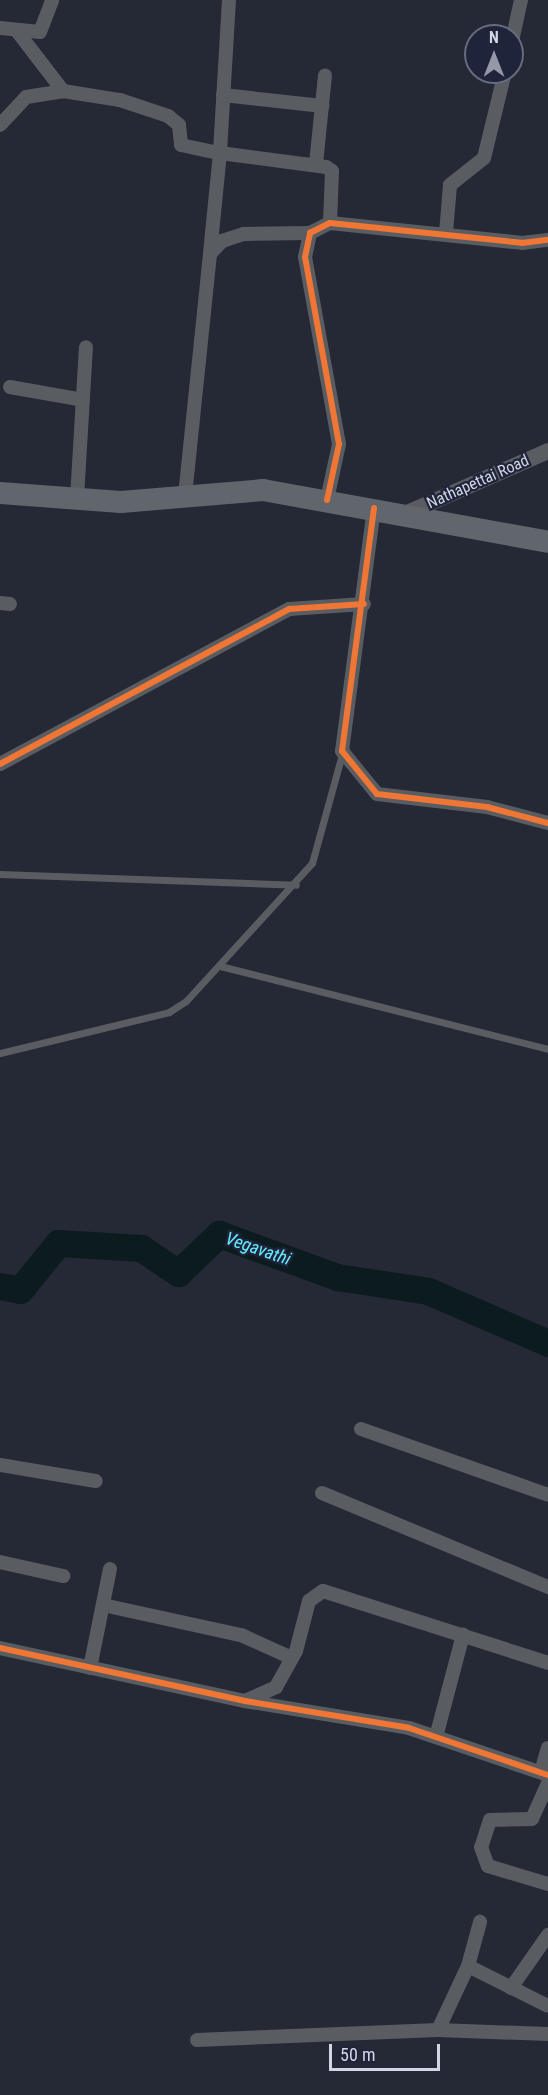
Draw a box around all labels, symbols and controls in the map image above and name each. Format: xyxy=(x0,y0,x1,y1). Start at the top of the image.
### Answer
north arrow xyxy=(464,24,524,84)
text: N xyxy=(489,28,499,47)
street label: Nathapettai Road xyxy=(424,451,532,513)
water label: Vegavathi xyxy=(222,1228,294,1270)
scale bar xyxy=(332,2032,443,2070)
text: 50 m xyxy=(340,2044,375,2065)

